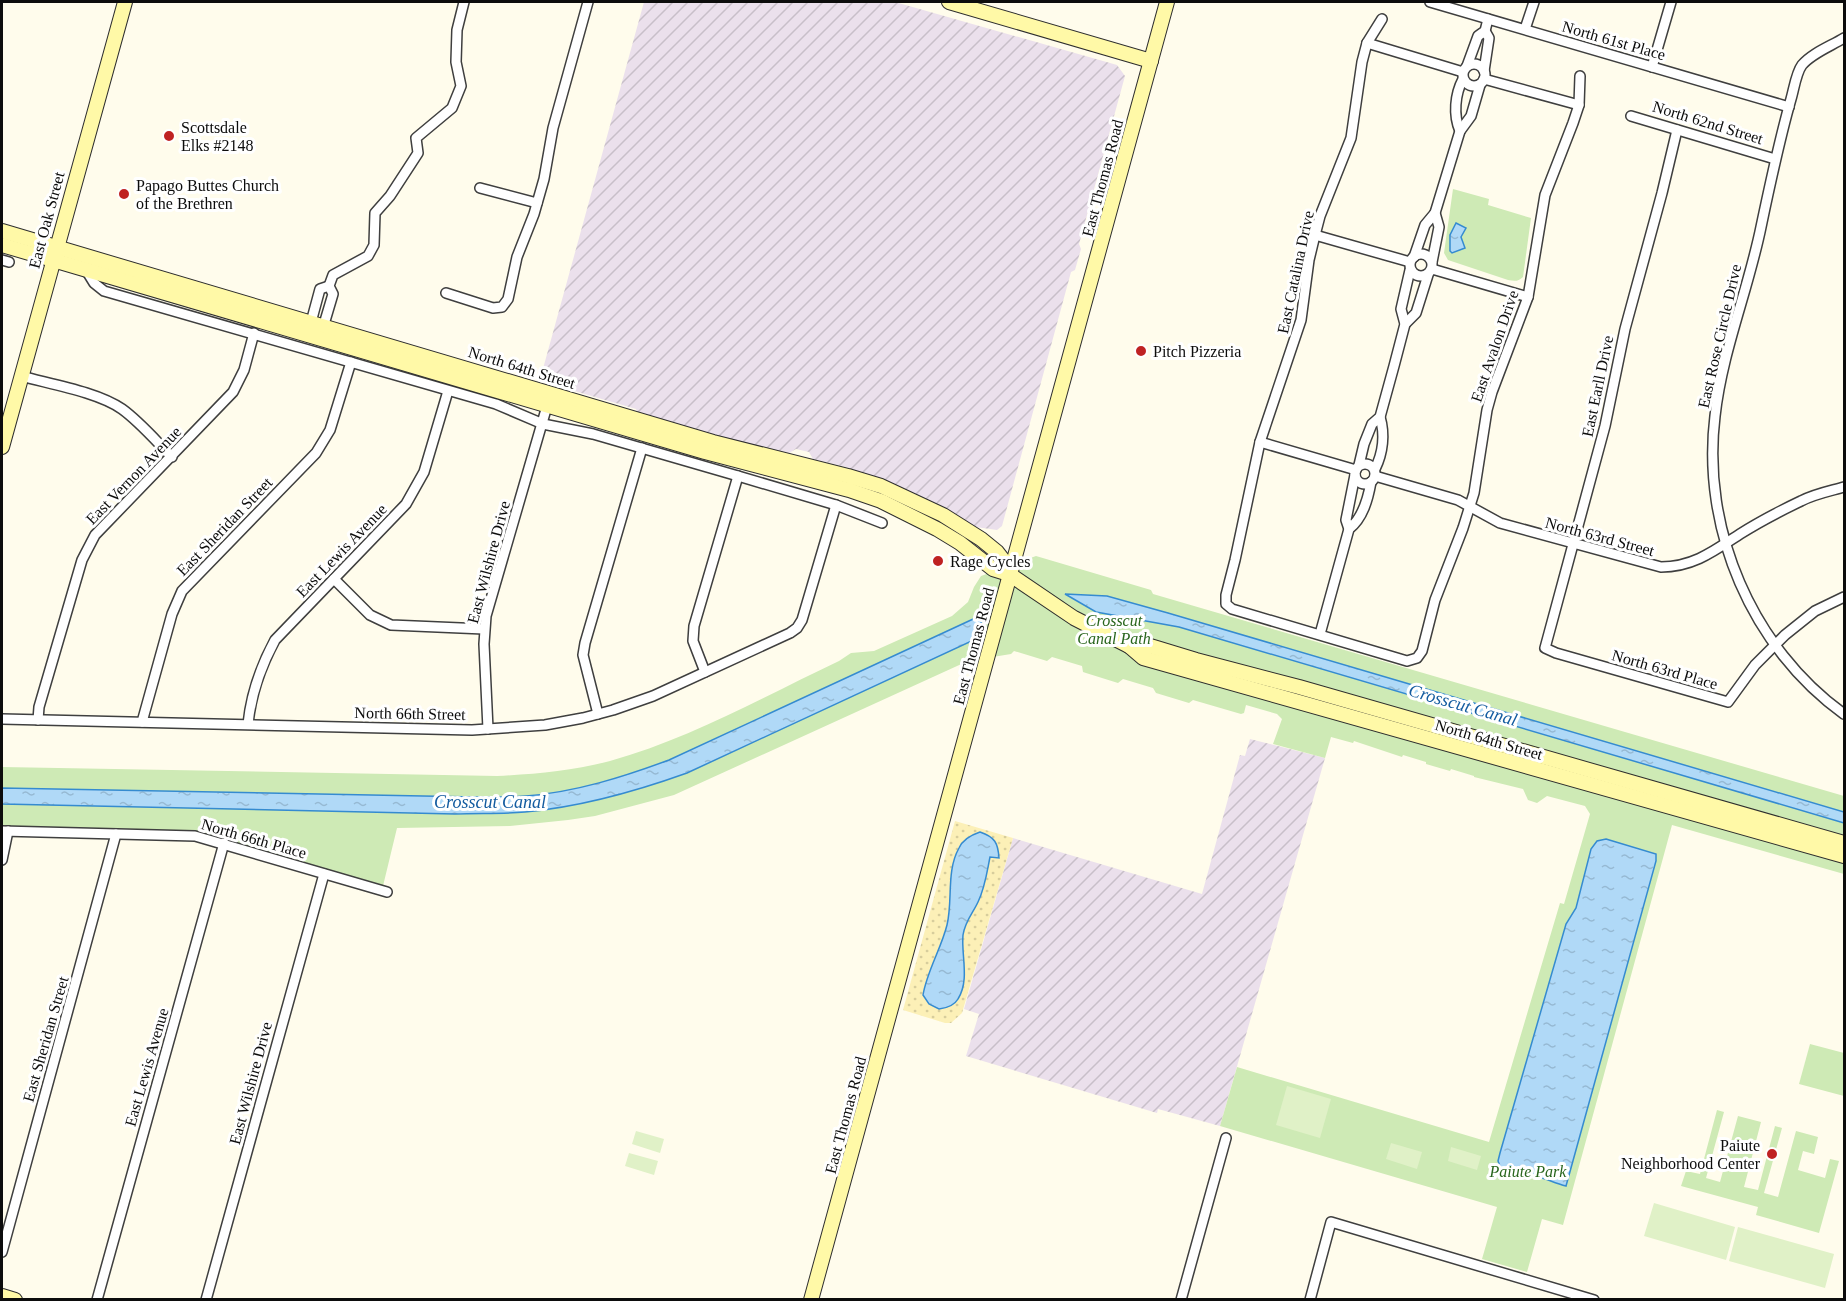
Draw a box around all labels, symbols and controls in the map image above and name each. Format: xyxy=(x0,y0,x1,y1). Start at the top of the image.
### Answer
street label: North 61st Place xyxy=(1560,18,1667,63)
street label: North 62nd Street xyxy=(1651,98,1766,148)
street label: East Thomas Road xyxy=(1079,118,1126,239)
place label: Scottsdale Elks #2148 xyxy=(181,119,253,154)
marker: Scottsdale Elks #2148 xyxy=(162,129,176,143)
street label: East Oak Street xyxy=(25,169,68,270)
place label: Papago Buttes Church of the Brethren xyxy=(136,177,279,212)
marker: Papago Buttes Church of the Brethren xyxy=(117,187,131,201)
street label: East Catalina Drive xyxy=(1274,209,1317,335)
street label: East Rose Circle Drive xyxy=(1695,263,1744,410)
street label: East Avalon Drive xyxy=(1467,288,1522,404)
street label: East Earll Drive xyxy=(1578,334,1617,438)
street label: North 64th Street xyxy=(466,343,578,392)
place label: Pitch Pizzeria xyxy=(1153,343,1241,360)
marker: Pitch Pizzeria xyxy=(1134,344,1148,358)
street label: East Vernon Avenue xyxy=(82,423,184,528)
street label: East Sheridan Street xyxy=(173,473,276,579)
street label: East Wilshire Drive xyxy=(464,499,513,625)
street label: East Lewis Avenue xyxy=(293,500,390,600)
street label: North 63rd Street xyxy=(1544,514,1657,559)
place label: Rage Cycles xyxy=(950,553,1030,571)
marker: Rage Cycles xyxy=(931,554,945,568)
street label: East Thomas Road xyxy=(950,586,997,707)
park label: Crosscut Canal Path xyxy=(1077,612,1151,647)
street label: North 63rd Place xyxy=(1610,646,1720,693)
water label: Crosscut Canal xyxy=(1406,680,1520,730)
street label: North 66th Street xyxy=(354,704,466,723)
street label: North 64th Street xyxy=(1433,716,1545,763)
water label: Crosscut Canal xyxy=(434,792,546,812)
street label: North 66th Place xyxy=(199,815,308,862)
street label: East Sheridan Street xyxy=(19,974,72,1104)
street label: East Lewis Avenue xyxy=(121,1006,172,1128)
street label: East Wilshire Drive xyxy=(226,1020,275,1146)
street label: East Thomas Road xyxy=(822,1055,869,1176)
place label: Paiute Neighborhood Center xyxy=(1621,1137,1761,1173)
marker: Paiute Neighborhood Center xyxy=(1765,1147,1779,1161)
park label: Paiute Park xyxy=(1489,1163,1567,1180)

